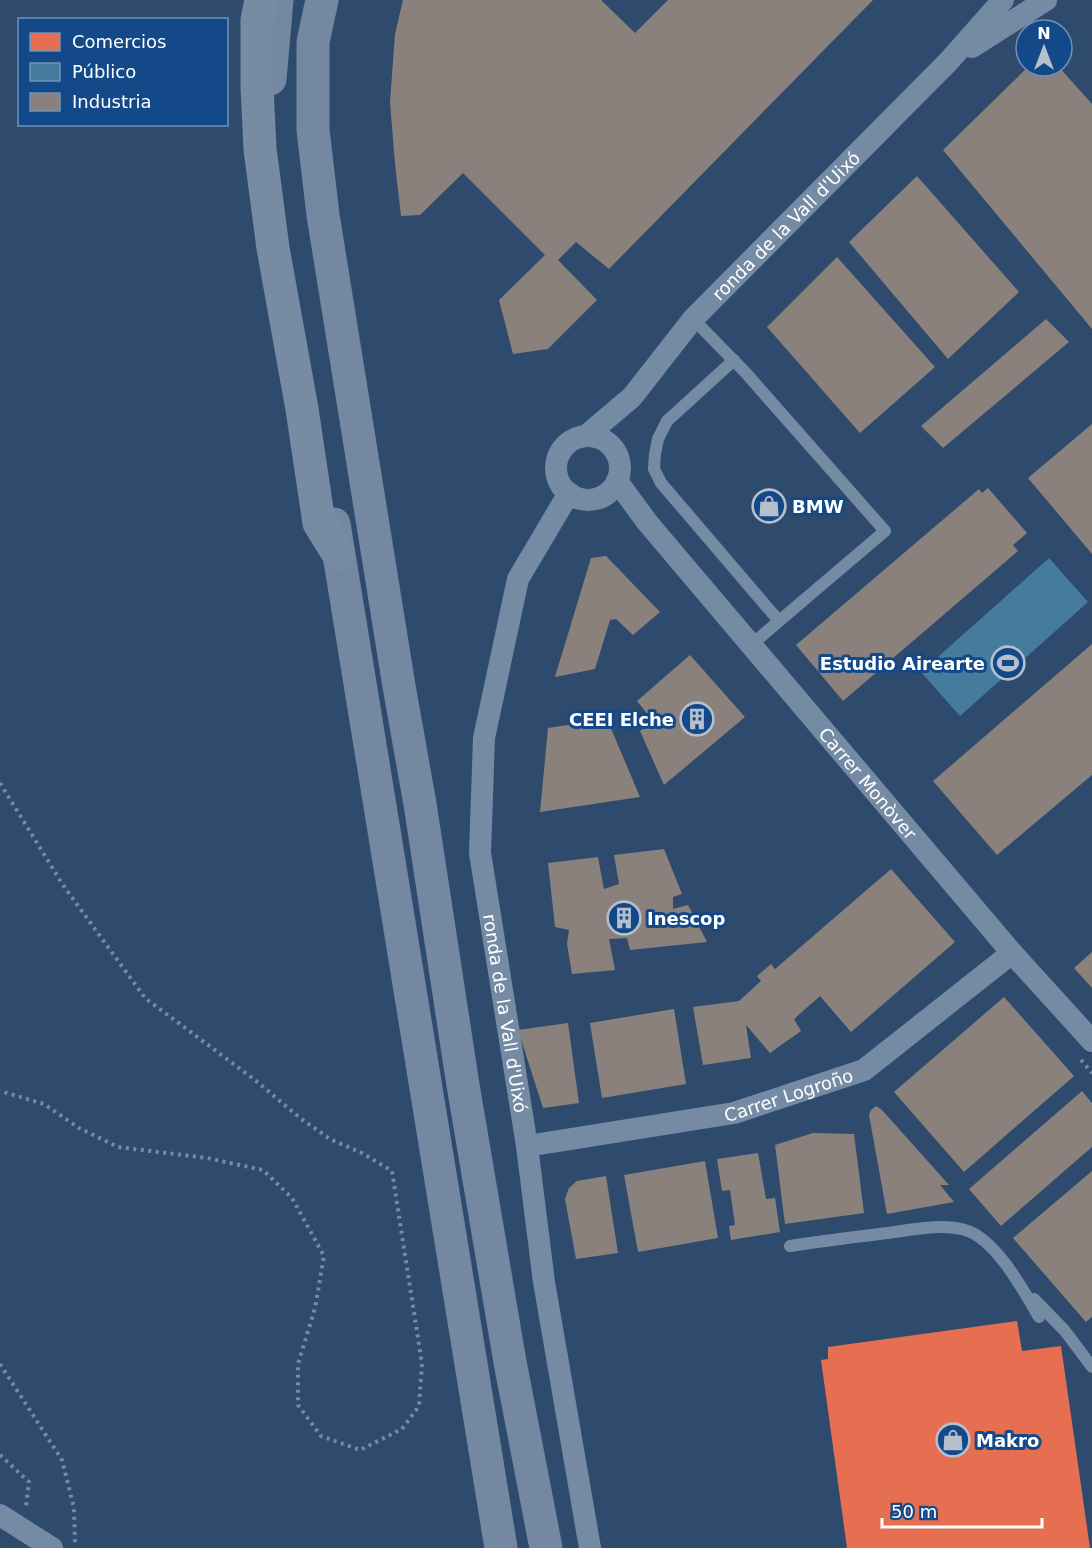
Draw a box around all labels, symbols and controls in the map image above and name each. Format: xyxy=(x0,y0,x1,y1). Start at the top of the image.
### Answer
legend xyxy=(18,18,228,126)
north arrow xyxy=(1014,18,1074,78)
text: N xyxy=(1037,24,1051,43)
text: Comercios xyxy=(72,31,166,52)
text: Público xyxy=(72,61,136,82)
text: Industria xyxy=(72,91,151,112)
street label: ronda de la Vall d'Uixó xyxy=(707,147,864,304)
shop icon: BMW xyxy=(751,488,787,524)
place label: BMW xyxy=(792,496,844,517)
sports icon: Estudio Airearte xyxy=(990,645,1026,681)
place label: Estudio Airearte xyxy=(820,653,985,674)
building icon: CEEI Elche xyxy=(679,701,715,737)
place label: CEEI Elche xyxy=(569,709,674,730)
street label: Carrer Monòver xyxy=(815,723,922,844)
building icon: Inescop xyxy=(606,900,642,936)
place label: Inescop xyxy=(647,908,725,929)
street label: ronda de la Vall d'Uixó xyxy=(479,912,532,1114)
street label: Carrer Logroño xyxy=(723,1064,856,1125)
shop icon: Makro xyxy=(935,1422,971,1458)
place label: Makro xyxy=(976,1430,1039,1451)
scale bar xyxy=(882,1491,1042,1529)
text: 50 m xyxy=(891,1501,937,1522)

